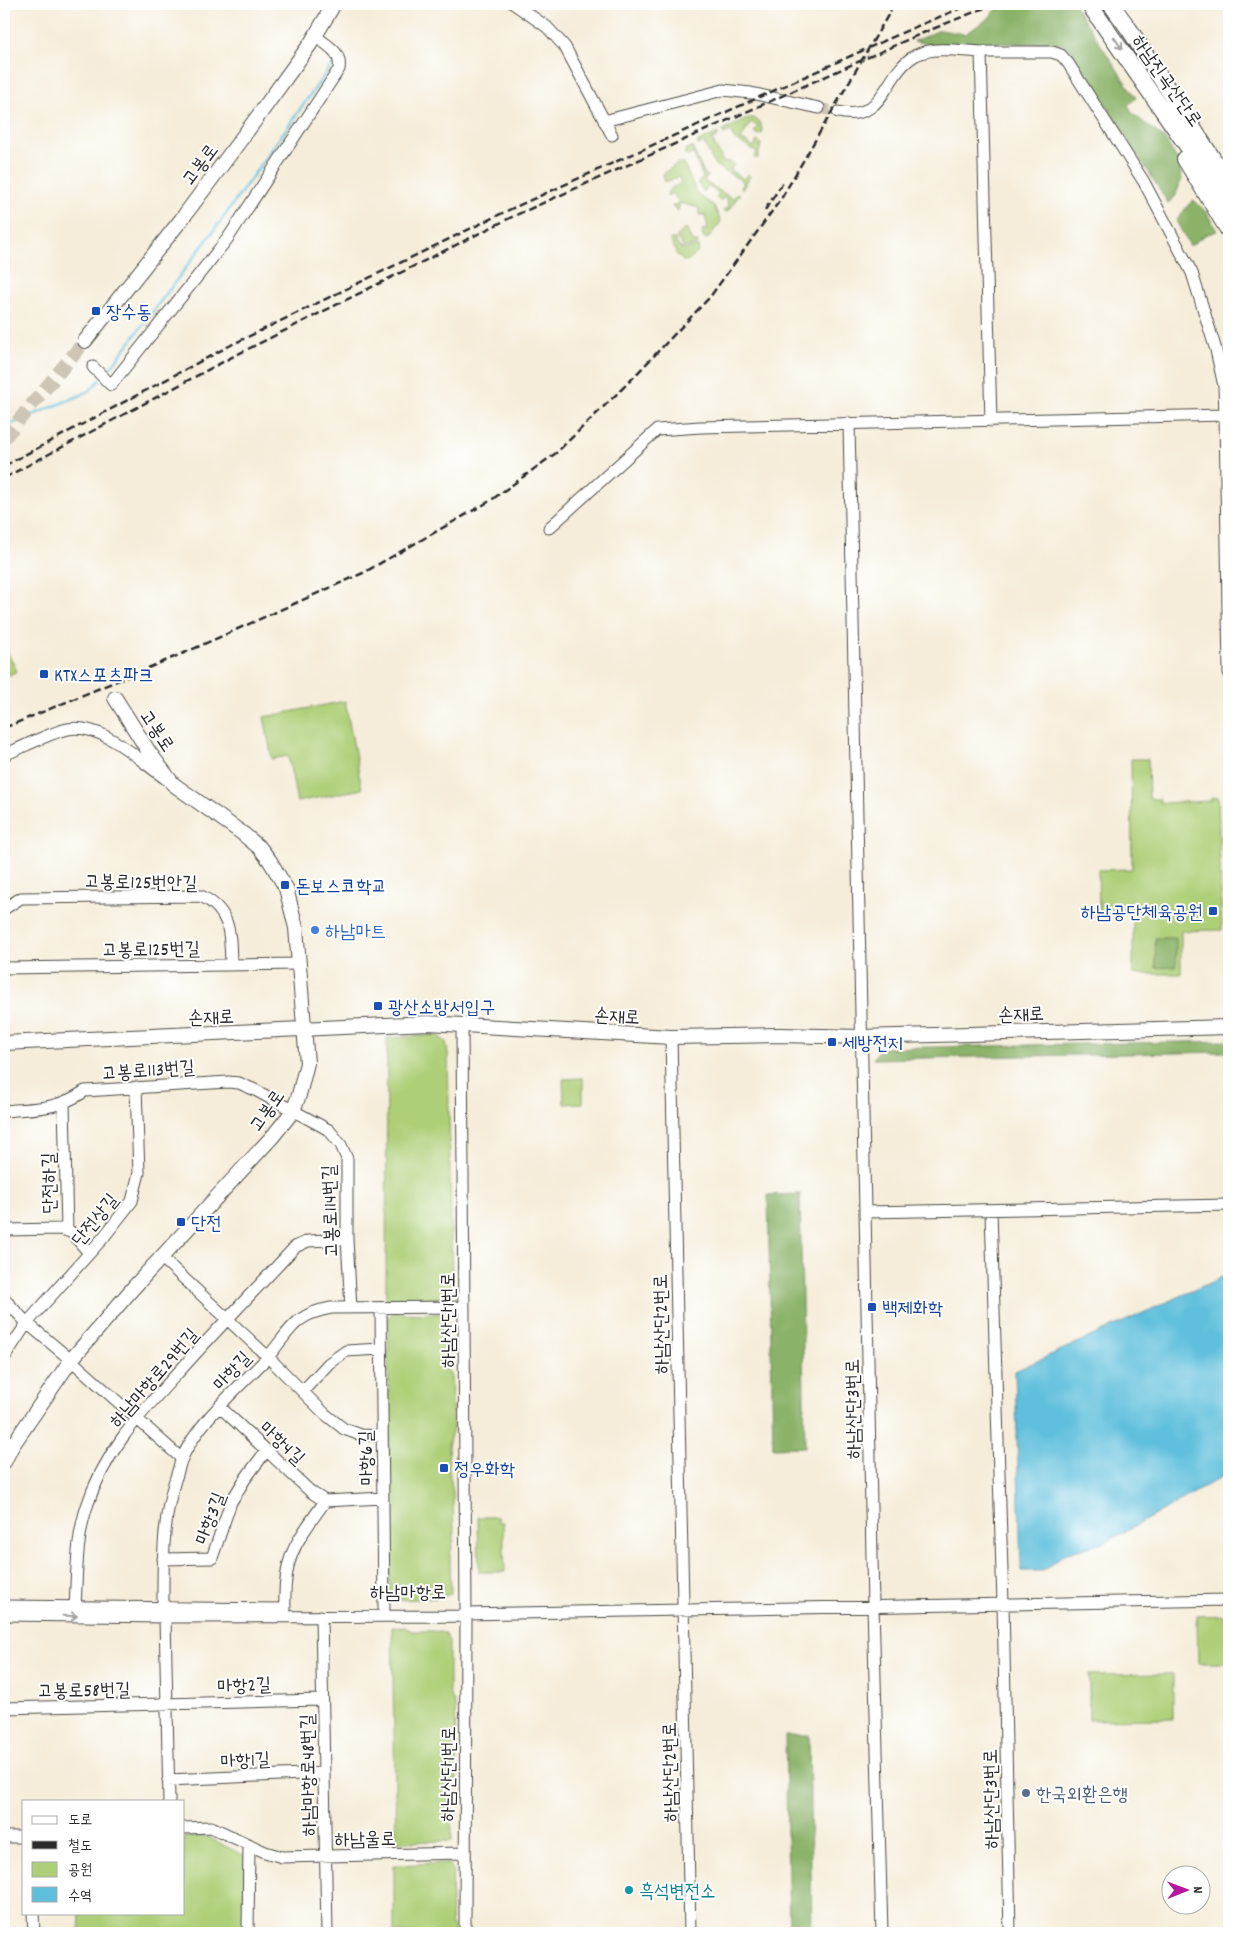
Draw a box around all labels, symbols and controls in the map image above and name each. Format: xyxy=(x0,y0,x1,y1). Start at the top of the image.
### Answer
street label: 하남진곡산단로 xyxy=(1123,30,1207,134)
one-way arrow xyxy=(1113,36,1123,50)
street label: 고봉로 xyxy=(177,140,226,193)
place label: 장수동 xyxy=(106,301,152,328)
marker: 장수동 xyxy=(90,305,102,317)
place label: KTX스포츠파크 xyxy=(54,664,154,691)
marker: KTX스포츠파크 xyxy=(38,668,50,680)
street label: 고봉로 xyxy=(131,705,179,759)
street label: 고봉로125번안길 xyxy=(84,870,198,899)
place label: 돈보스코학교 xyxy=(295,875,387,902)
marker: 돈보스코학교 xyxy=(279,879,291,891)
place label: 하남공단체육공원 xyxy=(1081,901,1203,928)
marker: 하남공단체육공원 xyxy=(1207,905,1219,917)
place label: 하남마트 xyxy=(325,920,386,947)
marker: 하남마트 xyxy=(309,924,321,936)
street label: 고봉로125번길 xyxy=(102,937,200,966)
place label: 광산소방서입구 xyxy=(388,996,495,1023)
marker: 광산소방서입구 xyxy=(372,1000,384,1012)
street label: 손재로 xyxy=(998,1002,1045,1031)
street label: 손재로 xyxy=(593,1004,640,1033)
street label: 손재로 xyxy=(188,1005,235,1034)
place label: 세방전지 xyxy=(842,1032,903,1059)
marker: 세방전지 xyxy=(826,1036,838,1048)
street label: 고봉로113번길 xyxy=(101,1056,196,1089)
street label: 고봉로 xyxy=(245,1085,293,1139)
street label: 단전하길 xyxy=(37,1152,66,1214)
street label: 고봉로114번길 xyxy=(317,1164,348,1258)
street label: 단전상길 xyxy=(67,1189,126,1253)
place label: 단전 xyxy=(191,1212,222,1239)
marker: 단전 xyxy=(175,1216,187,1228)
street label: 하남산단1번로 xyxy=(437,1272,464,1368)
street label: 하남산단2번로 xyxy=(649,1274,678,1374)
place label: 백제화학 xyxy=(882,1297,943,1324)
marker: 백제화학 xyxy=(866,1301,878,1313)
street label: 하남마항로29번길 xyxy=(105,1324,207,1435)
street label: 마항길 xyxy=(208,1346,259,1398)
street label: 하남산단3번로 xyxy=(841,1359,870,1459)
street label: 마항4길 xyxy=(252,1416,309,1473)
street label: 마항6길 xyxy=(355,1430,382,1486)
place label: 정우화학 xyxy=(454,1458,515,1485)
marker: 정우화학 xyxy=(438,1462,450,1474)
street label: 마항3길 xyxy=(190,1489,235,1549)
street label: 하남마항로 xyxy=(370,1581,446,1608)
one-way arrow xyxy=(62,1611,78,1621)
street label: 마항2길 xyxy=(217,1673,272,1702)
street label: 고봉로58번길 xyxy=(37,1678,131,1707)
street label: 하남마항로48번길 xyxy=(296,1713,325,1836)
street label: 하남산단2번로 xyxy=(658,1722,687,1822)
street label: 하남산단1번로 xyxy=(436,1726,465,1822)
street label: 마항1길 xyxy=(219,1748,271,1777)
street label: 하남산단3번로 xyxy=(979,1749,1008,1849)
place label: 한국외환은행 xyxy=(1036,1783,1128,1810)
marker: 한국외환은행 xyxy=(1020,1787,1032,1799)
legend xyxy=(22,1800,185,1914)
text: 도로 xyxy=(68,1810,92,1832)
street label: 하남울로 xyxy=(334,1827,396,1856)
text: 철도 xyxy=(68,1836,92,1858)
text: 공원 xyxy=(68,1860,92,1882)
north arrow xyxy=(1160,1864,1210,1914)
place label: 흑석변전소 xyxy=(639,1880,715,1907)
marker: 흑석변전소 xyxy=(623,1884,635,1896)
text: 수역 xyxy=(68,1886,92,1908)
text: N xyxy=(1187,1886,1207,1894)

